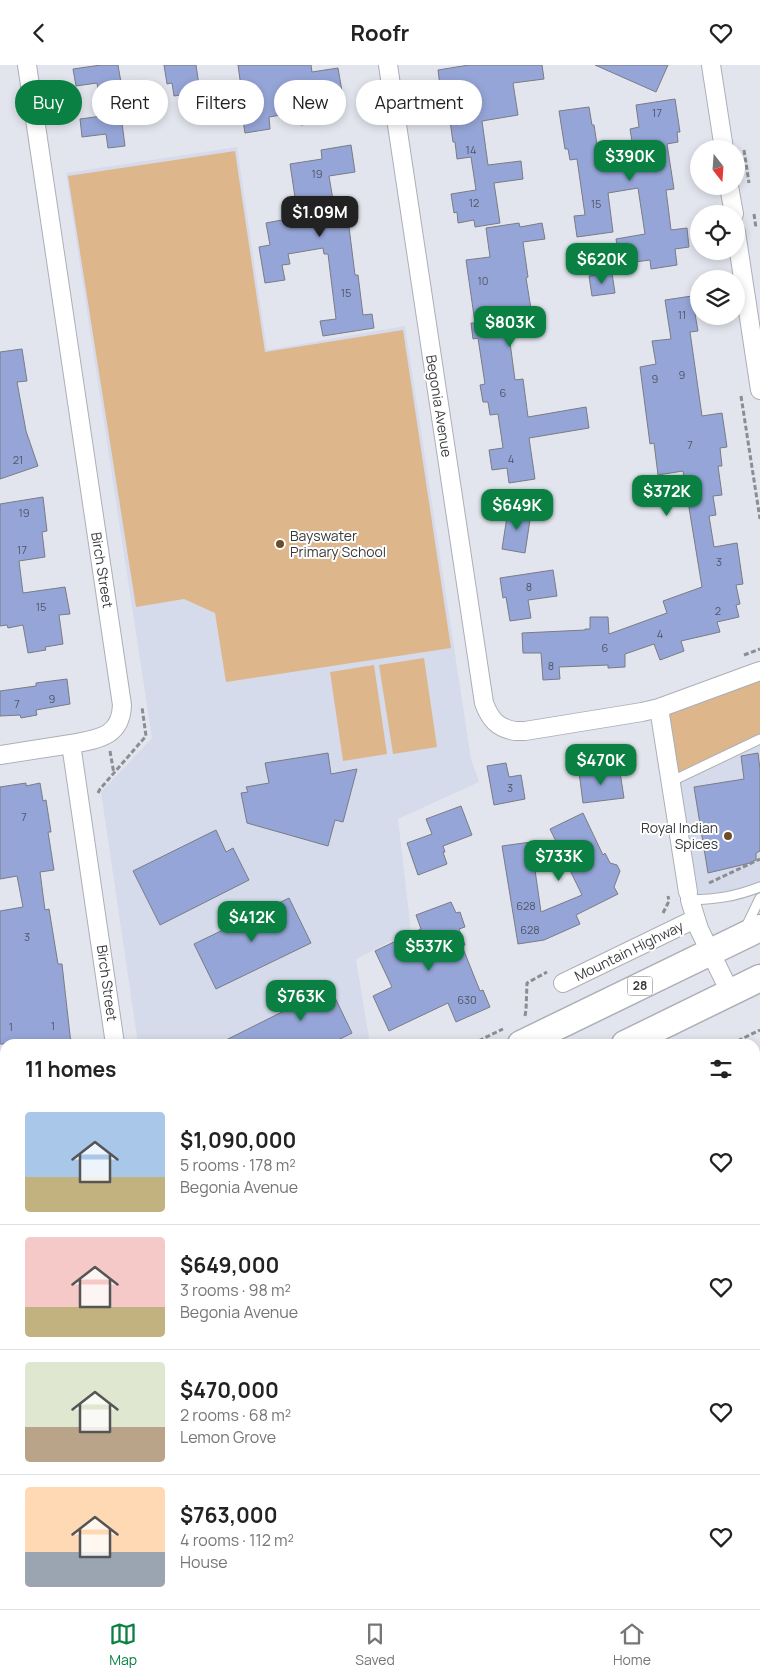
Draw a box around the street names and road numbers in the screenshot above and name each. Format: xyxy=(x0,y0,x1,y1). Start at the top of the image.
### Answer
street label: Begonia Avenue xyxy=(422,353,457,458)
street label: Birch Street xyxy=(87,531,118,610)
street label: Mountain Highway xyxy=(571,916,687,985)
street label: Birch Street xyxy=(93,944,122,1023)
road number: 28 xyxy=(628,976,652,995)

